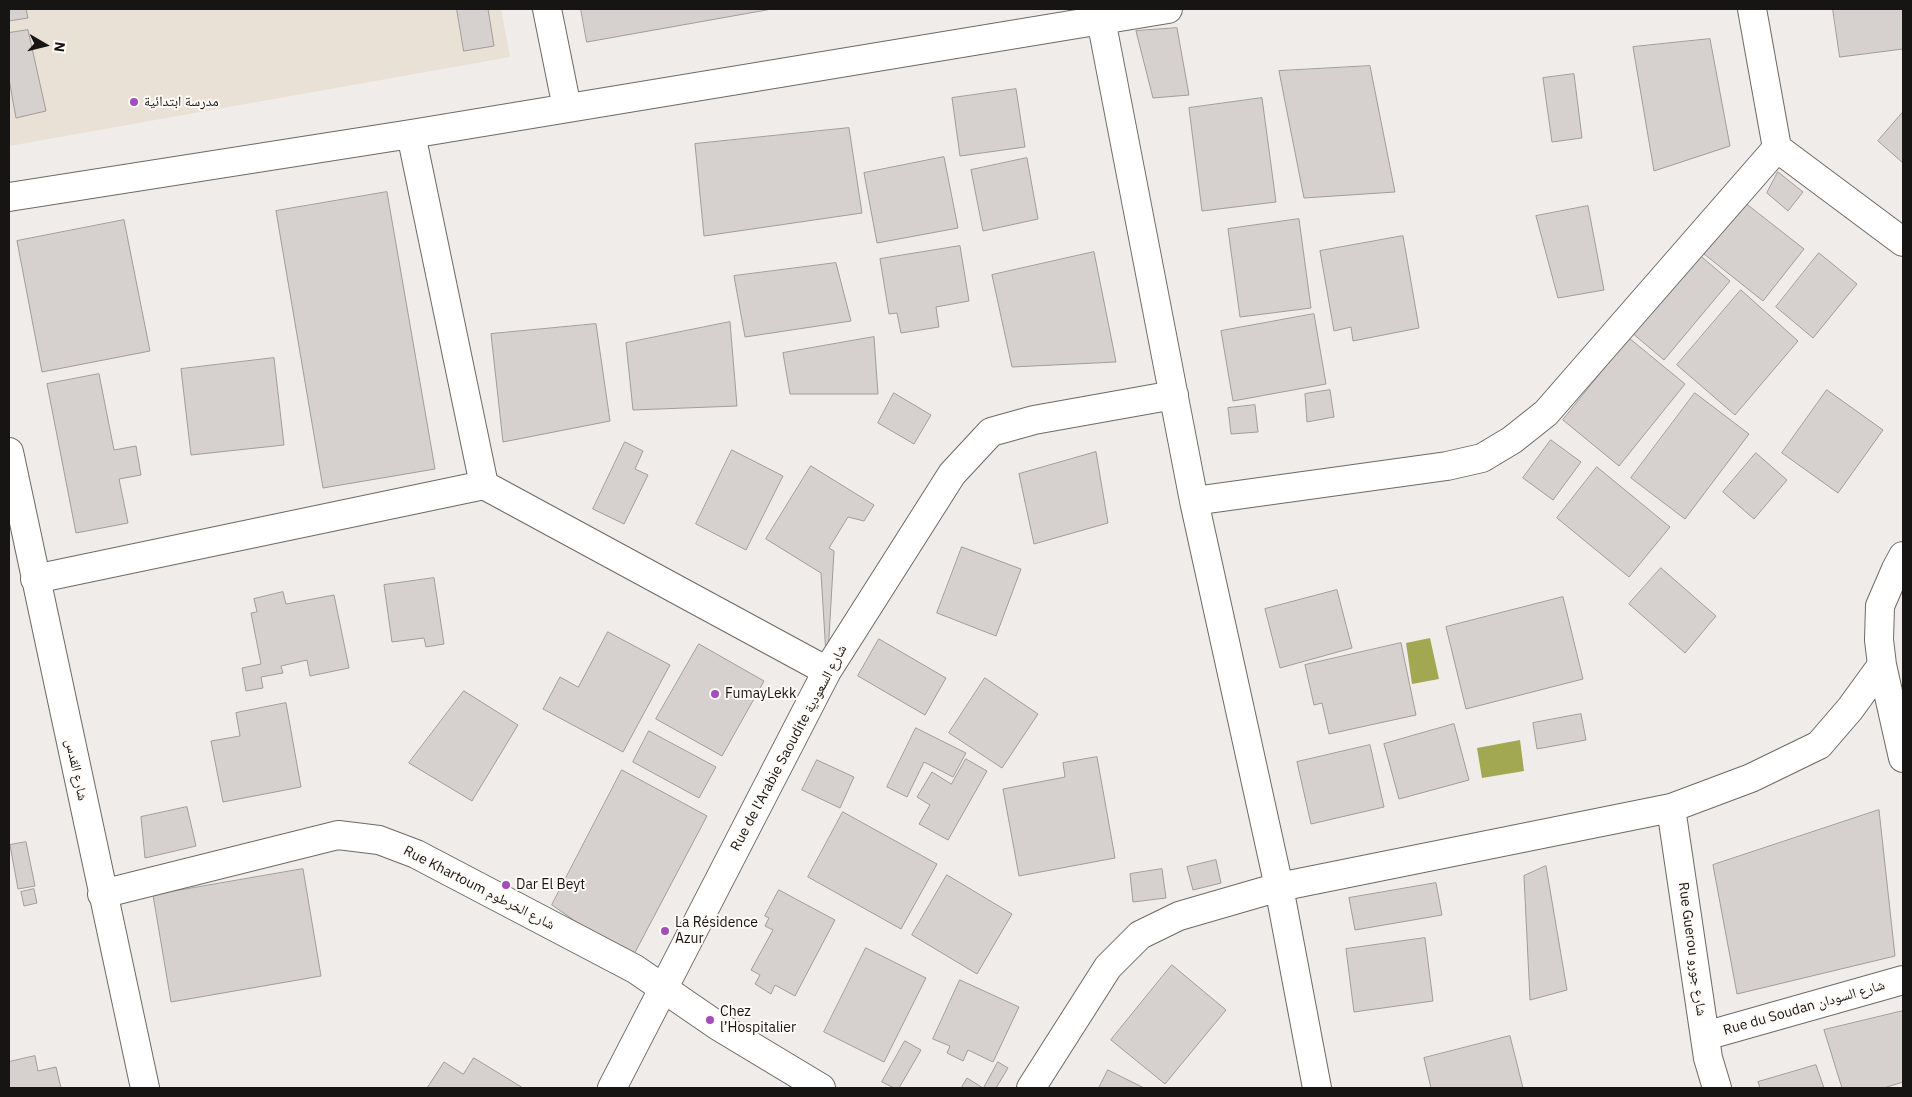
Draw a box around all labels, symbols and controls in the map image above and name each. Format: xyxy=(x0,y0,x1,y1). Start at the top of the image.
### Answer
north arrow xyxy=(20,20,70,70)
text: N xyxy=(50,41,69,53)
place label: مدرسة ابتدائية xyxy=(144,94,219,110)
marker: مدرسة ابتدائية xyxy=(128,96,140,108)
street label: Rue de l'Arabie Saoudite شارع السعودية xyxy=(727,642,851,854)
place label: FumayLekk xyxy=(725,686,796,702)
marker: FumayLekk xyxy=(709,688,721,700)
street label: شارع القدس xyxy=(61,738,91,802)
street label: Rue Khartoum شارع الخرطوم xyxy=(401,843,557,933)
place label: Dar El Beyt xyxy=(516,877,585,893)
marker: Dar El Beyt xyxy=(500,879,512,891)
street label: Rue Guerou شارع جورو xyxy=(1674,881,1710,1017)
place label: La Résidence Azur xyxy=(675,915,758,948)
marker: La Résidence Azur xyxy=(659,925,671,937)
street label: Rue du Soudan شارع السودان xyxy=(1721,977,1887,1039)
place label: Chez l’Hospitalier xyxy=(720,1004,796,1036)
marker: Chez l’Hospitalier xyxy=(704,1014,716,1026)

